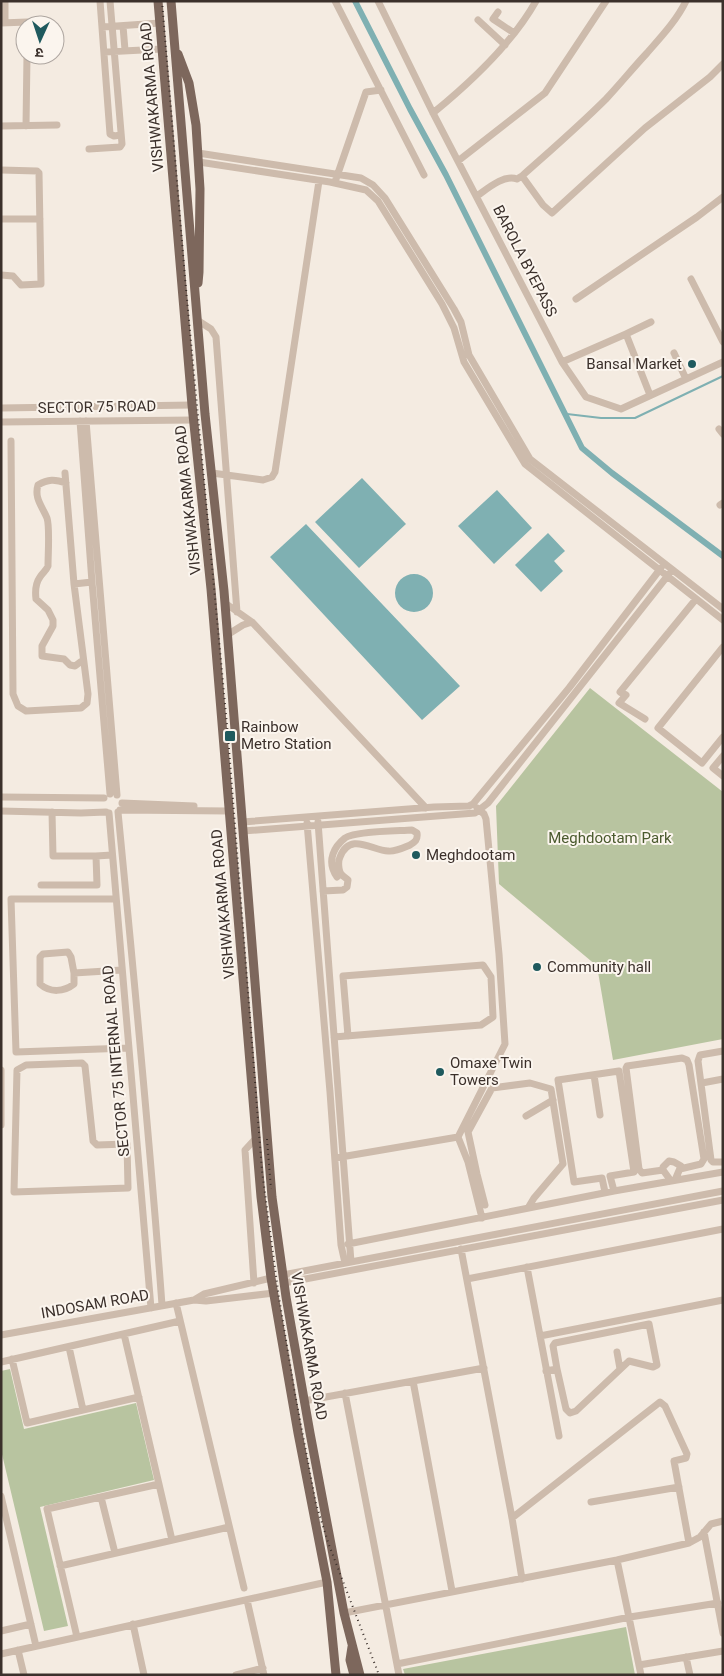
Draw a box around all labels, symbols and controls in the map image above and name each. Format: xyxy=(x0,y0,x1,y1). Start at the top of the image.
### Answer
north arrow xyxy=(15,15,65,65)
street label: VISHWAKARMA ROAD xyxy=(136,21,168,173)
text: उ xyxy=(34,45,44,61)
street label: BAROLA BYEPASS xyxy=(489,202,561,320)
place label: Bansal Market xyxy=(586,355,682,373)
marker: Bansal Market xyxy=(686,358,698,370)
street label: SECTOR 75 ROAD xyxy=(38,397,156,417)
street label: VISHWAKARMA ROAD xyxy=(171,424,205,576)
place label: Rainbow Metro Station xyxy=(241,718,332,753)
marker: Rainbow Metro Station xyxy=(223,729,237,743)
street label: VISHWAKARMA ROAD xyxy=(207,828,239,980)
park label: Meghdootam Park xyxy=(548,829,672,847)
place label: Meghdootam xyxy=(426,846,516,864)
marker: Meghdootam xyxy=(410,849,422,861)
place label: Community hall xyxy=(547,958,651,976)
marker: Community hall xyxy=(531,961,543,973)
street label: SECTOR 75 INTERNAL ROAD xyxy=(99,964,133,1158)
place label: Omaxe Twin Towers xyxy=(450,1054,532,1089)
marker: Omaxe Twin Towers xyxy=(434,1066,446,1078)
street label: VISHWAKARMA ROAD xyxy=(287,1270,331,1422)
street label: INDOSAM ROAD xyxy=(40,1286,150,1322)

